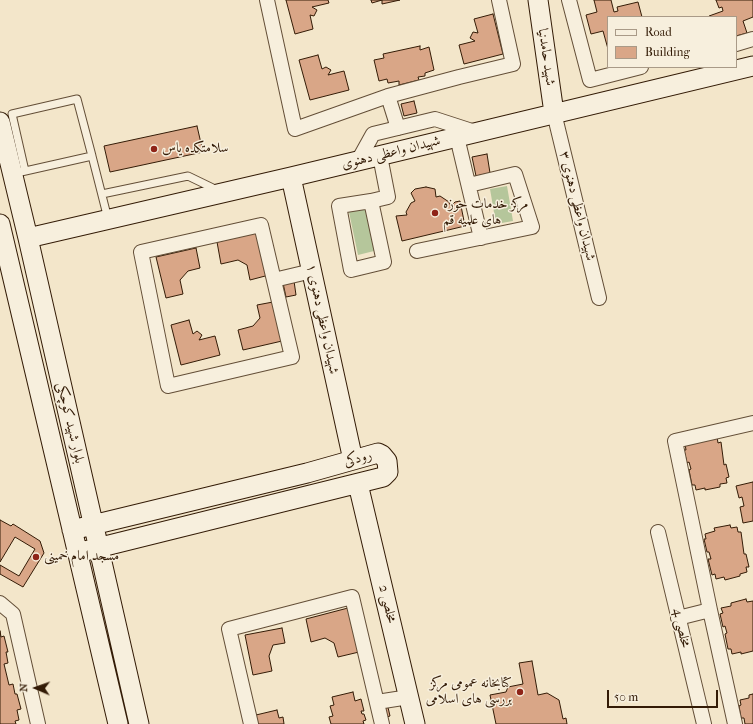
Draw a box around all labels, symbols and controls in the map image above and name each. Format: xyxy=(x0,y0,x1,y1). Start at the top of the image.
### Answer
legend xyxy=(607,16,737,68)
text: Road xyxy=(645,25,672,39)
street label: شهید حامدنیا xyxy=(534,27,558,87)
text: Building xyxy=(645,45,690,59)
street label: شهیدان واعظی دهنوی xyxy=(340,133,442,173)
place label: سلامتکده یاس xyxy=(162,141,229,157)
marker: سلامتکده یاس xyxy=(149,144,159,154)
street label: شهیدان واعظی دهنوی ۳ xyxy=(555,149,599,263)
place label: مرکز خدمات حوزه های علمیه قم xyxy=(443,197,528,230)
marker: مرکز خدمات حوزه های علمیه قم xyxy=(430,208,440,218)
street label: شهیدان واعظی دهنوی ۱ xyxy=(302,262,342,376)
street label: بلوار شهید کوچکی xyxy=(53,381,87,465)
street label: رودکی xyxy=(342,447,374,471)
place label: مسجد امام خمینی xyxy=(44,549,119,565)
marker: مسجد امام خمینی xyxy=(31,552,41,562)
street label: مخلصی 2 xyxy=(374,583,400,625)
street label: مخلصی 4 xyxy=(668,607,694,649)
north arrow xyxy=(16,668,56,708)
place label: کتابخانه عمومی مرکز بررسی های اسلامی xyxy=(426,676,512,708)
scale bar xyxy=(609,682,720,708)
text: N xyxy=(17,683,30,692)
marker: کتابخانه عمومی مرکز بررسی های اسلامی xyxy=(515,687,525,697)
text: 50 m xyxy=(614,690,638,704)

